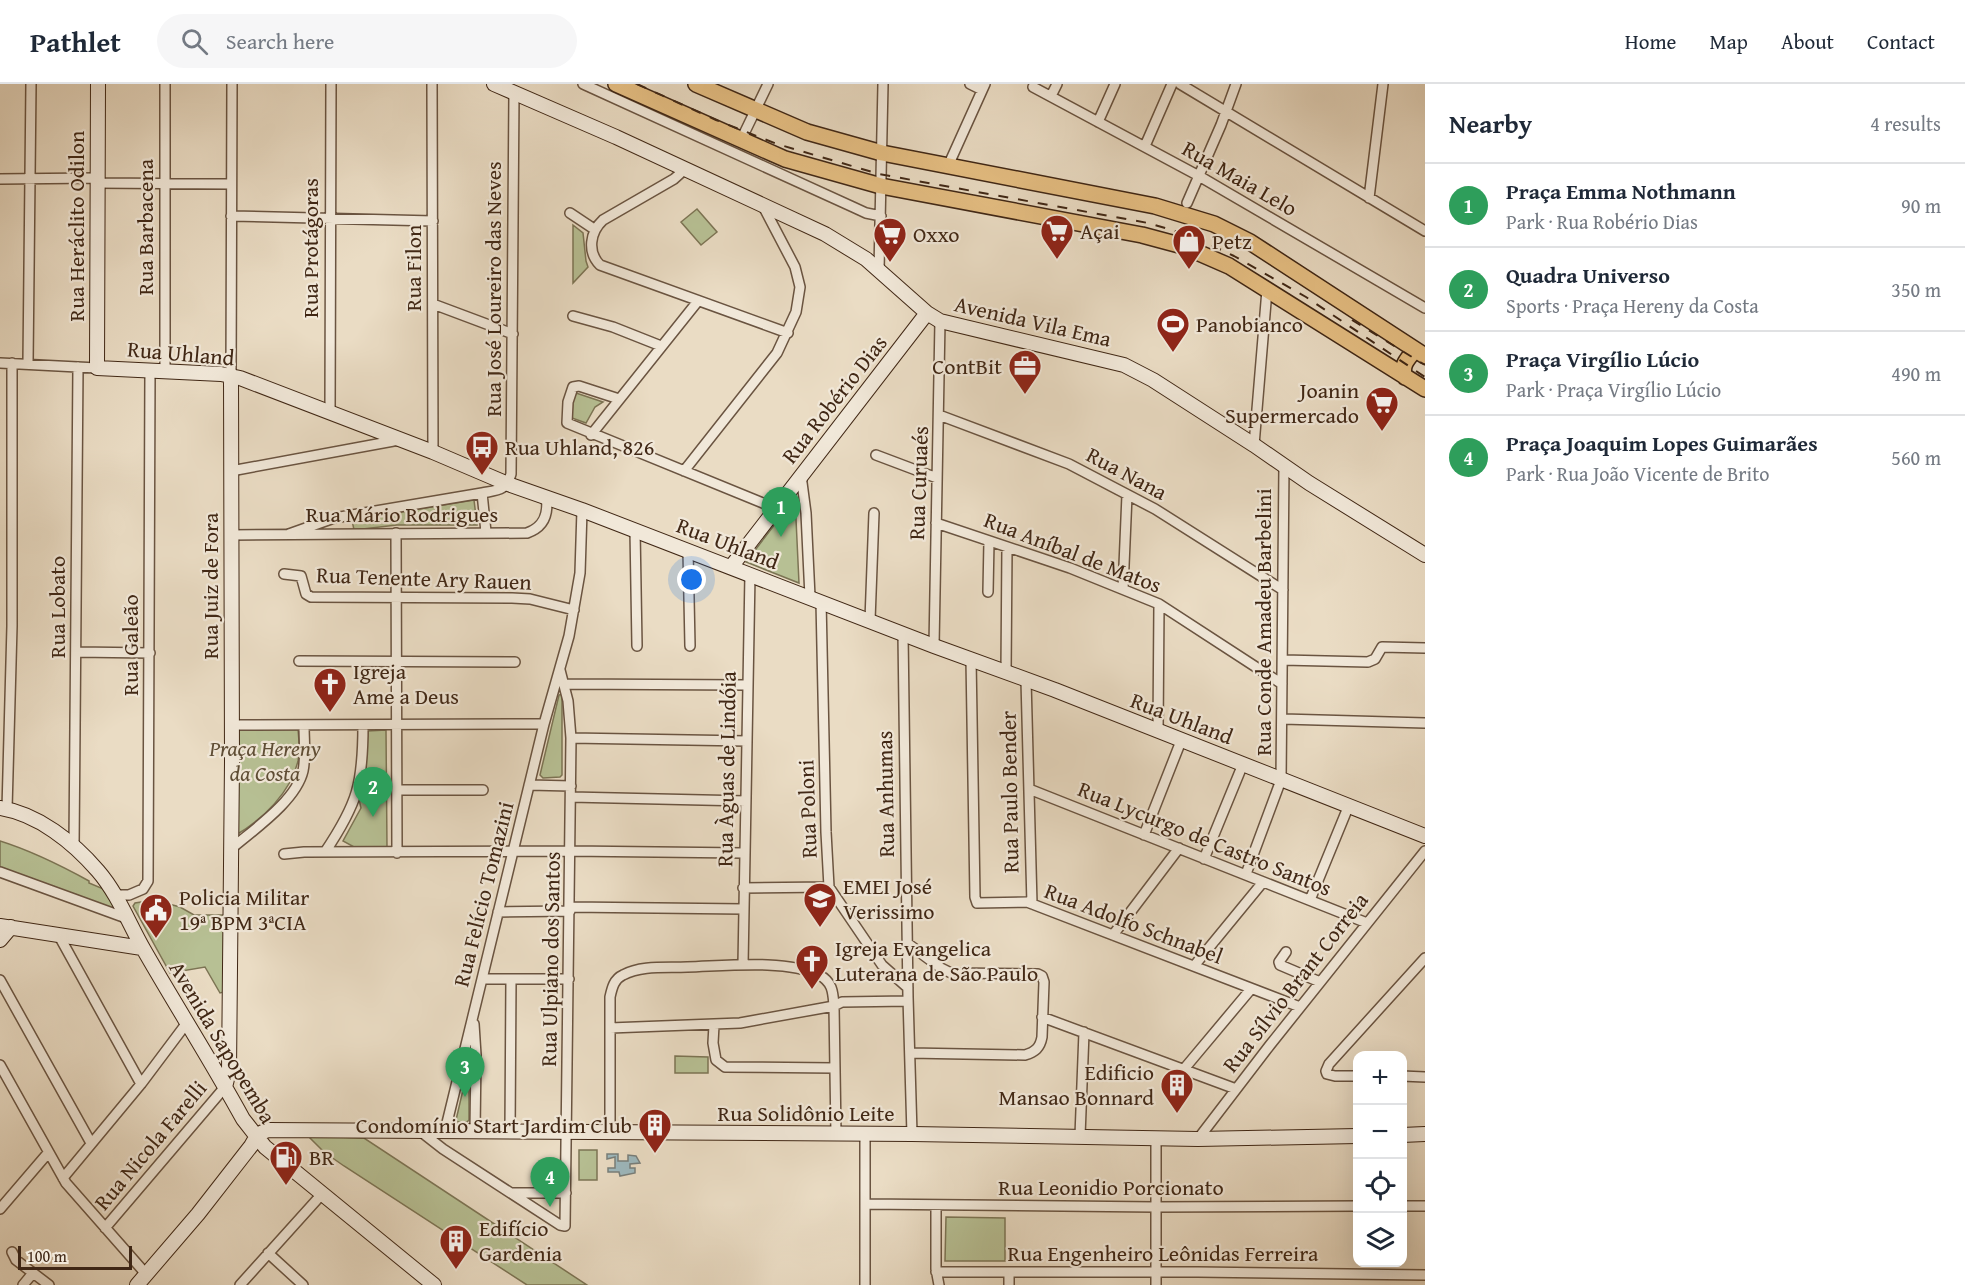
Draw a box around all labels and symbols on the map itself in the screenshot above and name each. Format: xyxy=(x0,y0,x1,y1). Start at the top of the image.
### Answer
street label: Rua Heráclito Odilon xyxy=(60,130,92,321)
street label: Rua Maia Lelo xyxy=(1177,132,1303,224)
street label: Rua Barbacena xyxy=(129,158,161,295)
street label: Rua José Loureiro das Neves xyxy=(477,161,509,417)
street label: Rua Protágoras xyxy=(294,178,326,318)
supermarket icon: Açai xyxy=(1039,213,1075,260)
place label: Açai xyxy=(1080,215,1120,247)
supermarket icon: Oxxo xyxy=(872,216,908,263)
place label: Oxxo xyxy=(913,218,960,250)
shop icon: Petz xyxy=(1171,223,1207,270)
street label: Rua Filon xyxy=(397,224,429,311)
place label: Petz xyxy=(1212,225,1252,257)
street label: Avenida Vila Ema xyxy=(951,287,1115,355)
sports icon: Panobianco xyxy=(1155,306,1191,353)
place label: Panobianco xyxy=(1196,308,1303,340)
street label: Rua Robério Dias xyxy=(774,328,894,470)
street label: Rua Uhland xyxy=(126,332,236,374)
office icon: ContBit xyxy=(1007,348,1043,395)
place label: ContBit xyxy=(932,350,1002,382)
place label: Joanin Supermercado xyxy=(1225,374,1360,431)
supermarket icon: Joanin Supermercado xyxy=(1364,385,1400,432)
street label: Rua Curuaés xyxy=(900,425,936,541)
bus stop icon: Rua Uhland, 826 xyxy=(464,429,500,476)
place label: Rua Uhland, 826 xyxy=(505,431,654,463)
street label: Rua Nana xyxy=(1081,438,1174,508)
pin: 1 xyxy=(762,488,800,537)
street label: Rua Conde Amadeu Barbelini xyxy=(1247,488,1279,756)
street label: Rua Mário Rodrigues xyxy=(306,498,498,530)
street label: Rua Aníbal de Matos xyxy=(980,503,1166,601)
street label: Rua Uhland xyxy=(672,509,784,577)
street label: Rua Juiz de Fora xyxy=(194,512,226,659)
street label: Rua Lobato xyxy=(41,556,73,658)
street label: Rua Tenente Ary Rauen xyxy=(316,558,533,598)
your location xyxy=(677,565,706,594)
street label: Rua Galeão xyxy=(114,594,146,696)
place label: Igreja Ame a Deus xyxy=(353,655,459,712)
church icon: Igreja Ame a Deus xyxy=(312,666,348,713)
street label: Rua Àguas de Lindóia xyxy=(708,670,744,867)
street label: Rua Uhland xyxy=(1126,684,1238,752)
street label: Rua Paulo Bender xyxy=(992,710,1026,874)
street label: Rua Anhumas xyxy=(868,730,902,858)
park label: Praça Hereny da Costa xyxy=(208,732,321,789)
street label: Rua Poloni xyxy=(789,759,825,859)
pin: 2 xyxy=(354,768,392,817)
street label: Rua Lycurgo de Castro Santos xyxy=(1073,772,1337,904)
street label: Rua Felício Tomazini xyxy=(445,798,521,990)
street label: Rua Ulpiano dos Santos xyxy=(532,851,568,1067)
place label: EMEI José Verissimo xyxy=(843,870,935,927)
street label: Rua Adolfo Schnabel xyxy=(1040,874,1228,972)
place label: Policia Militar 19ª BPM 3ªCIA xyxy=(179,881,309,938)
school or university icon: EMEI José Verissimo xyxy=(802,881,838,928)
street label: Rua Sílvio Brant Correia xyxy=(1214,885,1376,1079)
public building icon: Policia Militar 19ª BPM 3ªCIA xyxy=(138,892,174,939)
place label: Igreja Evangelica Luterana de São Paulo xyxy=(835,932,1038,989)
church icon: Igreja Evangelica Luterana de São Paulo xyxy=(794,943,830,990)
street label: Avenida Sapopemba xyxy=(162,955,285,1130)
pin: 3 xyxy=(446,1048,484,1097)
place label: Edificio Mansao Bonnard xyxy=(999,1056,1154,1113)
building icon: Edificio Mansao Bonnard xyxy=(1159,1067,1195,1114)
street label: Rua Nicola Farelli xyxy=(86,1073,214,1217)
street label: Rua Solidônio Leite xyxy=(717,1097,895,1129)
building icon: Condomínio Start Jardim Club xyxy=(637,1107,673,1154)
place label: Condomínio Start Jardim Club xyxy=(356,1109,632,1141)
fuel station icon: BR xyxy=(268,1139,304,1186)
place label: BR xyxy=(309,1141,334,1173)
pin: 4 xyxy=(530,1158,570,1207)
street label: Rua Leonidio Porcionato xyxy=(998,1171,1224,1203)
place label: Edifício Gardenia xyxy=(479,1212,563,1269)
building icon: Edifício Gardenia xyxy=(438,1223,474,1270)
street label: Rua Engenheiro Leônidas Ferreira xyxy=(1008,1237,1319,1269)
scale bar xyxy=(18,1243,132,1270)

